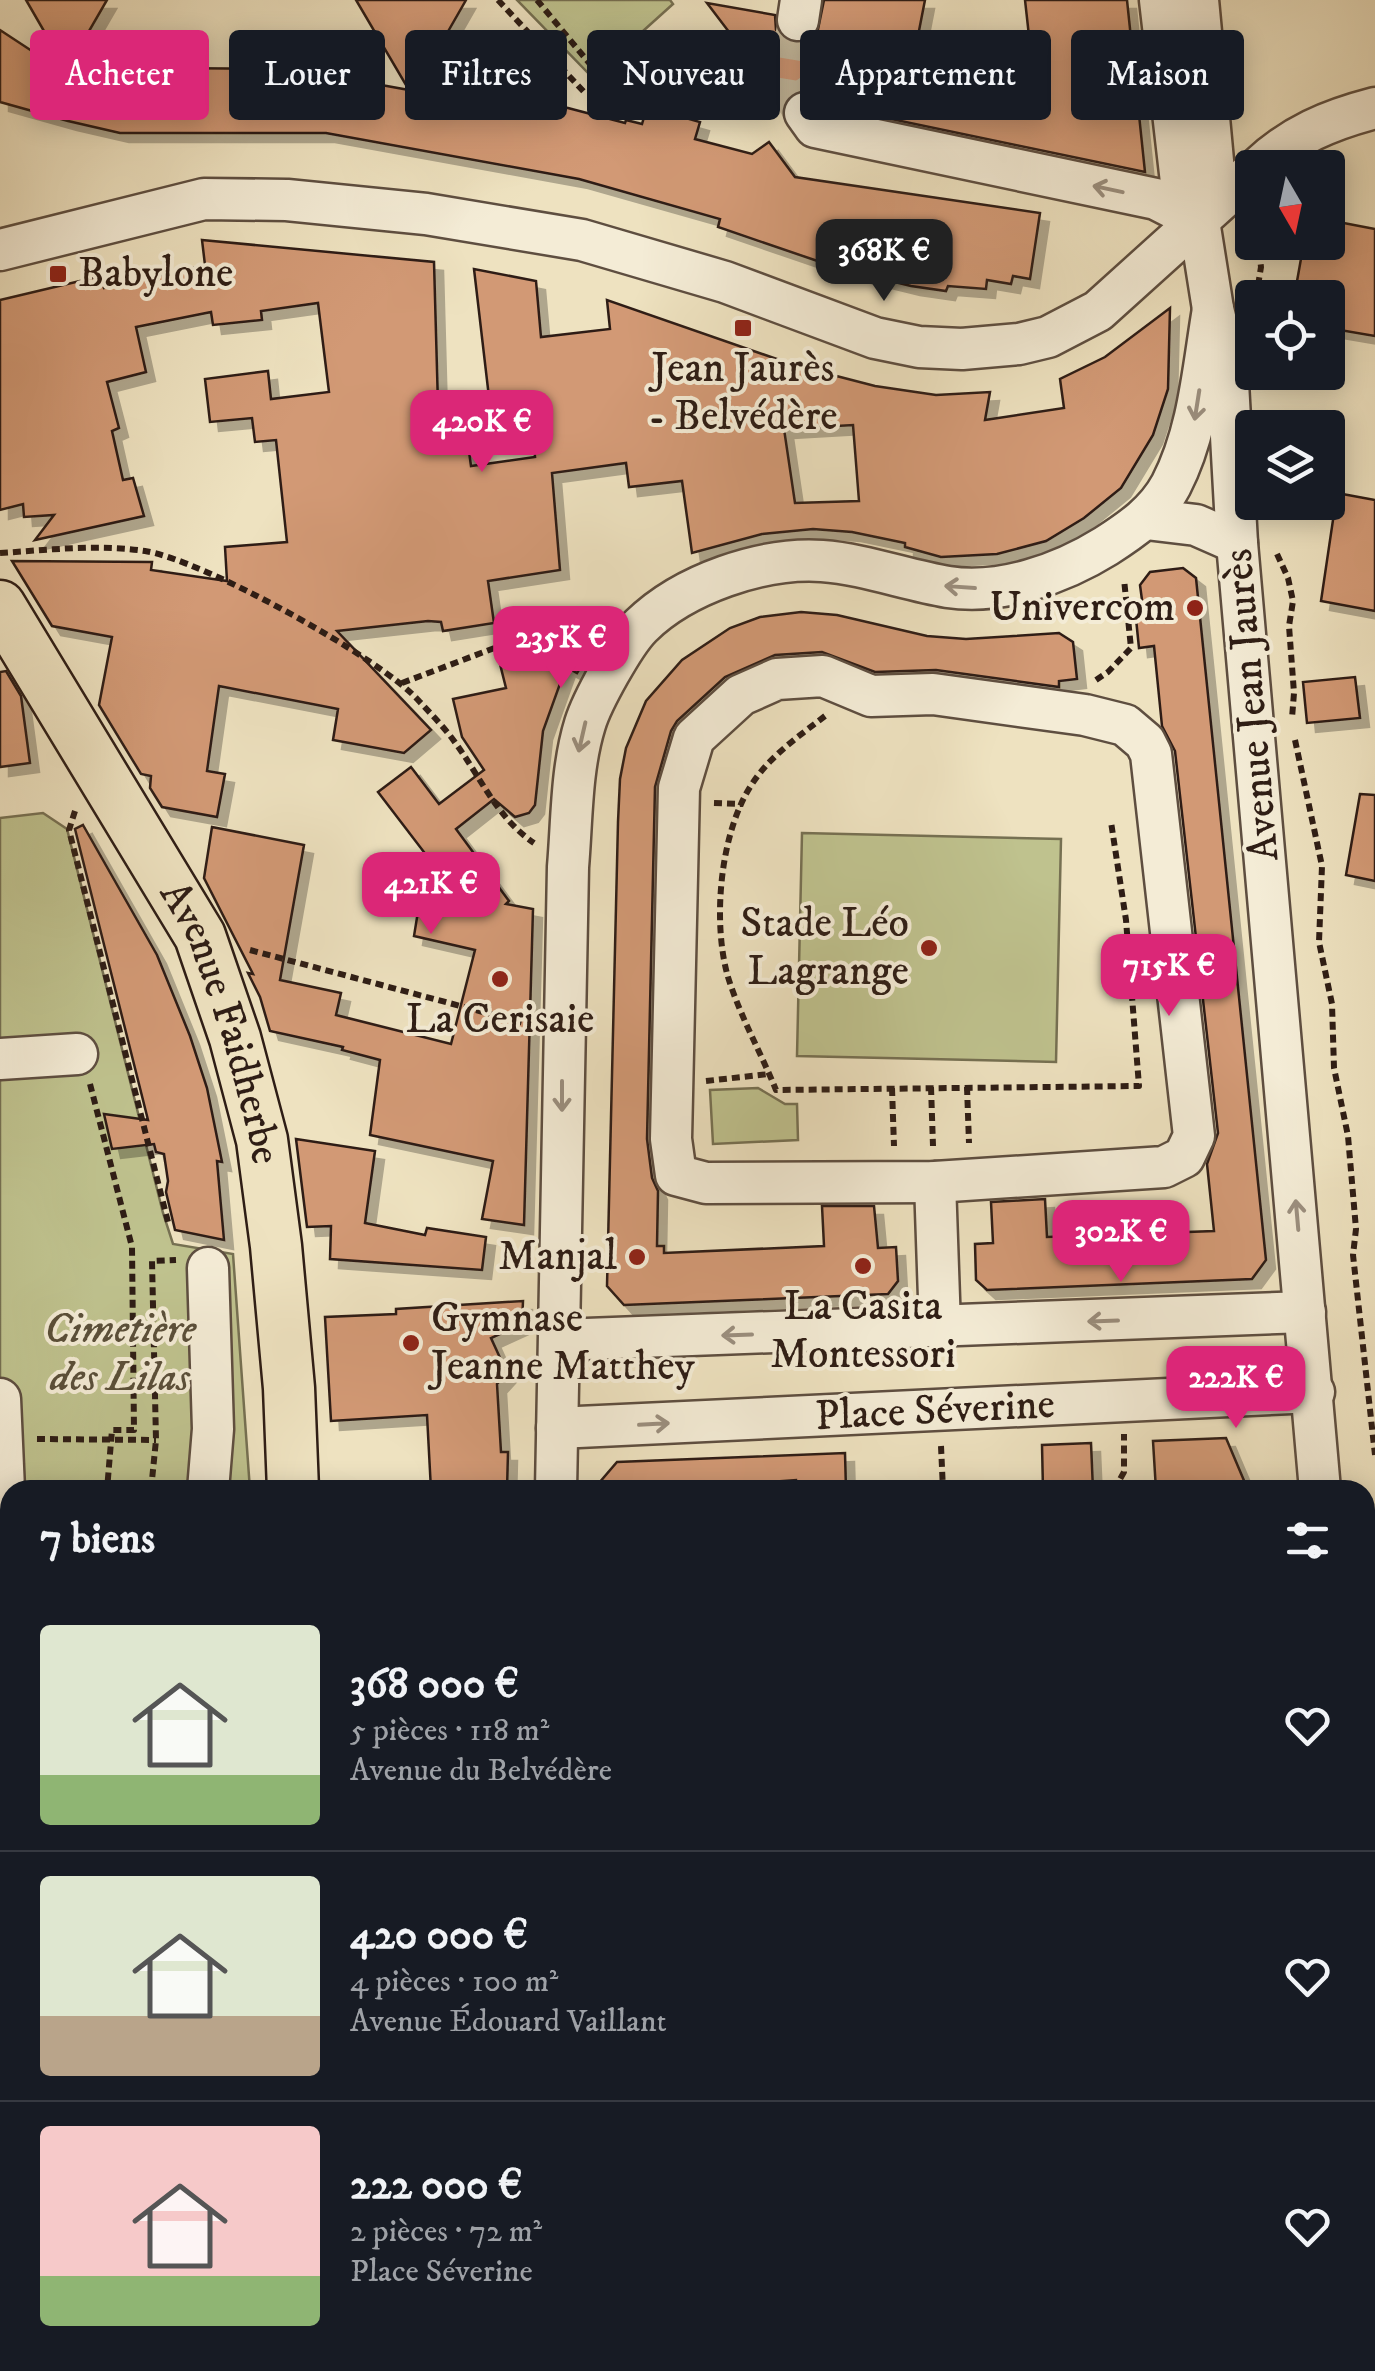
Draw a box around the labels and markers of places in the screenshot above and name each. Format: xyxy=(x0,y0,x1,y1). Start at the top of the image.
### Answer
pin: 368K € xyxy=(803,219,965,304)
place label: Babylone xyxy=(78,248,233,300)
marker: Babylone xyxy=(47,263,69,285)
marker: Jean Jaurès - Belvédère xyxy=(732,317,754,339)
place label: Jean Jaurès - Belvédère xyxy=(647,343,838,443)
pin: 420K € xyxy=(401,390,563,475)
place label: Univercom xyxy=(989,582,1175,634)
marker: Univercom xyxy=(1184,597,1206,619)
pin: 235K € xyxy=(480,606,642,691)
pin: 421K € xyxy=(350,852,512,937)
place label: Stade Léo Lagrange xyxy=(740,898,909,998)
pin: 715K € xyxy=(1088,934,1250,1019)
marker: Stade Léo Lagrange xyxy=(918,937,940,959)
marker: La Cerisaie xyxy=(489,968,511,990)
place label: La Cerisaie xyxy=(406,994,594,1046)
pin: 302K € xyxy=(1040,1200,1202,1285)
place label: Manjal xyxy=(498,1231,617,1283)
marker: Manjal xyxy=(626,1246,648,1268)
marker: La Casita Montessori xyxy=(852,1255,874,1277)
place label: La Casita Montessori xyxy=(770,1281,956,1381)
place label: Gymnase Jeanne Matthey xyxy=(427,1293,696,1393)
marker: Gymnase Jeanne Matthey xyxy=(400,1332,422,1354)
pin: 222K € xyxy=(1155,1346,1317,1431)

